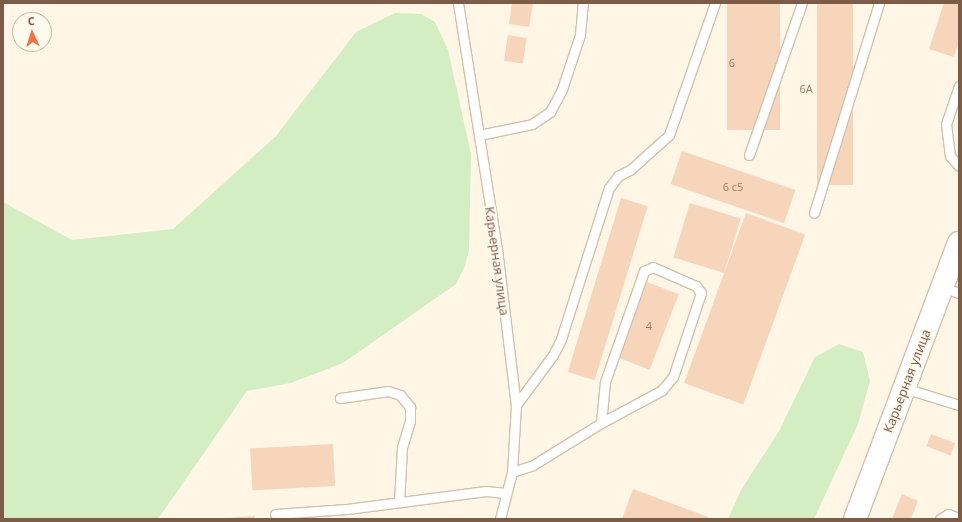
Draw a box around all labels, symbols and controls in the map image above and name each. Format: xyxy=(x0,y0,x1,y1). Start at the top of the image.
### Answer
north arrow xyxy=(12,12,52,52)
text: С xyxy=(27,13,35,28)
house number: 6 xyxy=(729,56,735,70)
house number: 6А xyxy=(799,82,813,96)
house number: 6 с5 xyxy=(723,180,743,194)
street label: Карьерная улица xyxy=(482,206,512,316)
house number: 4 xyxy=(646,319,652,333)
street label: Карьерная улица xyxy=(880,327,934,435)

